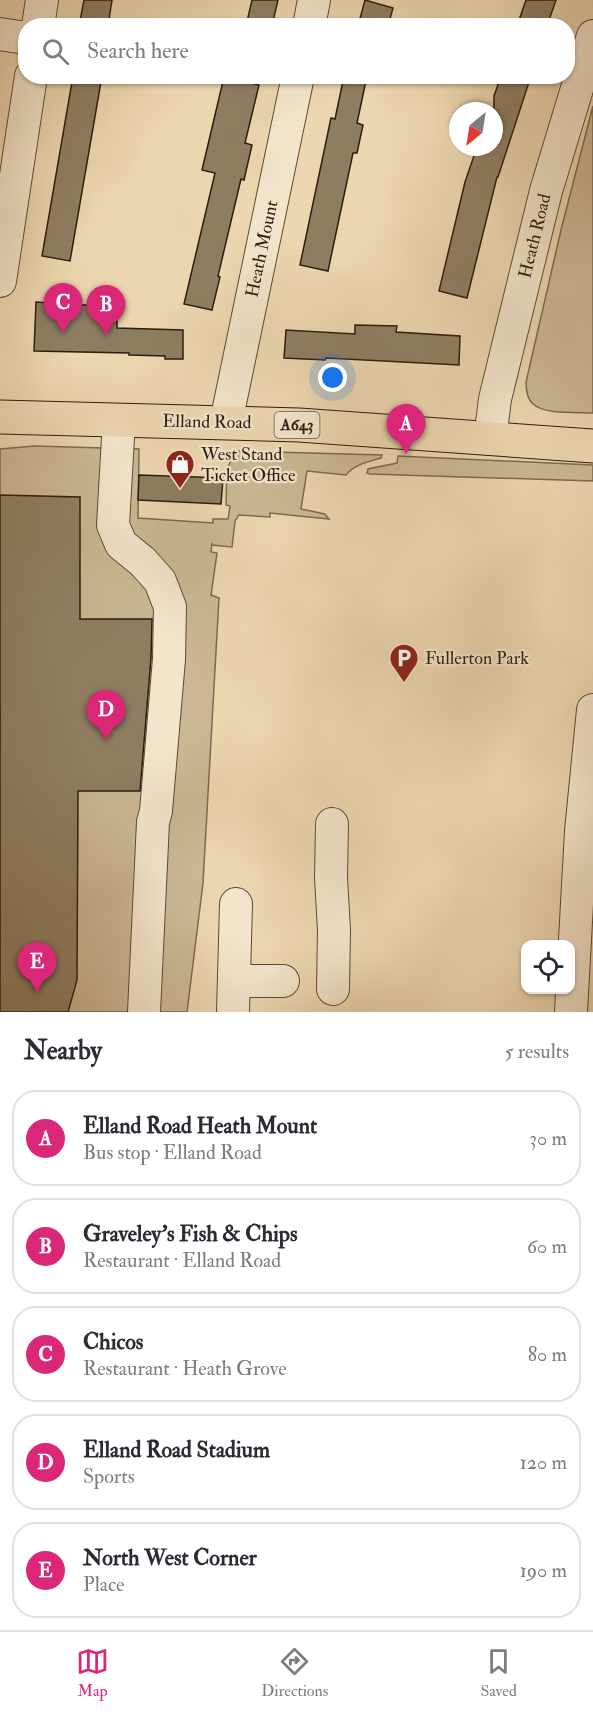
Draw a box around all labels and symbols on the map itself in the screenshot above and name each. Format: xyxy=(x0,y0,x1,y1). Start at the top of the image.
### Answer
north arrow xyxy=(449,102,503,156)
street label: Heath Road xyxy=(513,191,557,281)
street label: Heath Mount xyxy=(241,198,284,300)
pin: C xyxy=(44,284,82,333)
pin: B xyxy=(86,286,126,335)
your location xyxy=(318,363,347,392)
pin: A xyxy=(386,404,426,454)
street label: Elland Road xyxy=(162,410,252,434)
road number: A643 xyxy=(274,412,320,438)
place label: West Stand Ticket Office xyxy=(200,443,296,487)
shop icon: West Stand Ticket Office xyxy=(164,448,196,490)
parking icon: Fullerton Park xyxy=(388,642,420,684)
place label: Fullerton Park xyxy=(425,647,529,670)
pin: D xyxy=(86,690,126,740)
pin: E xyxy=(18,942,57,992)

